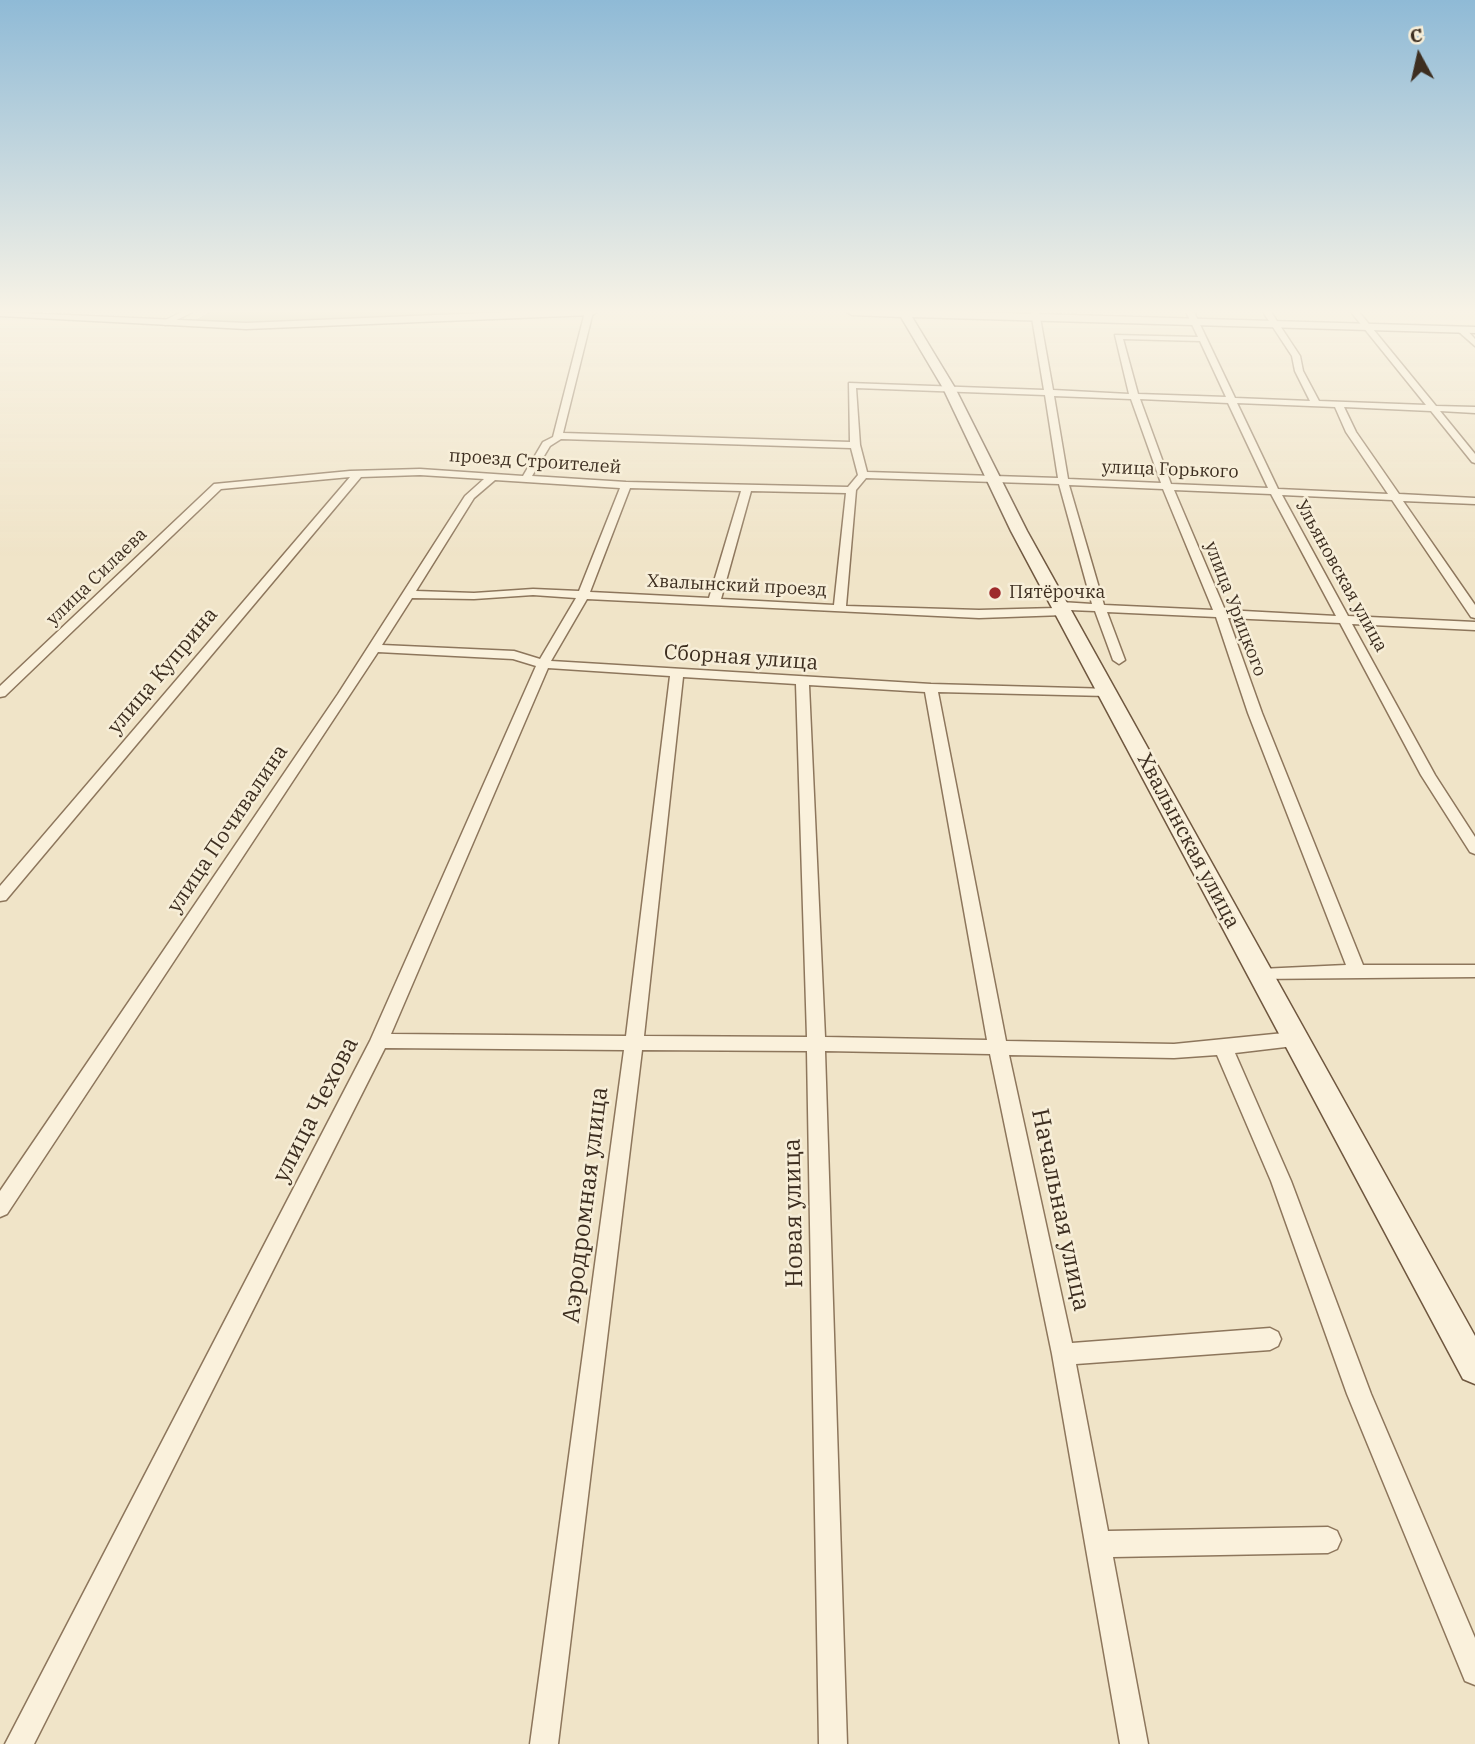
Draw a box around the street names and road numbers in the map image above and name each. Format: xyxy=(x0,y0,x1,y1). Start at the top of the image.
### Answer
street label: проезд Строителей xyxy=(448,445,622,479)
street label: улица Горького xyxy=(1101,457,1239,483)
street label: Ульяновская улица xyxy=(1290,496,1392,656)
street label: улица Силаева xyxy=(42,524,152,630)
street label: улица Урицкого xyxy=(1199,539,1271,679)
street label: Хвалынский проезд xyxy=(647,571,827,601)
street label: улица Куприна xyxy=(103,602,223,740)
street label: Сборная улица xyxy=(663,640,819,676)
street label: улица Почивалина xyxy=(162,740,294,918)
street label: Хвалынская улица xyxy=(1131,749,1245,933)
street label: улица Чехова xyxy=(267,1032,365,1188)
street label: Аэродромная улица xyxy=(557,1085,615,1325)
street label: Начальная улица xyxy=(1024,1106,1096,1314)
street label: Новая улица xyxy=(778,1138,810,1288)

